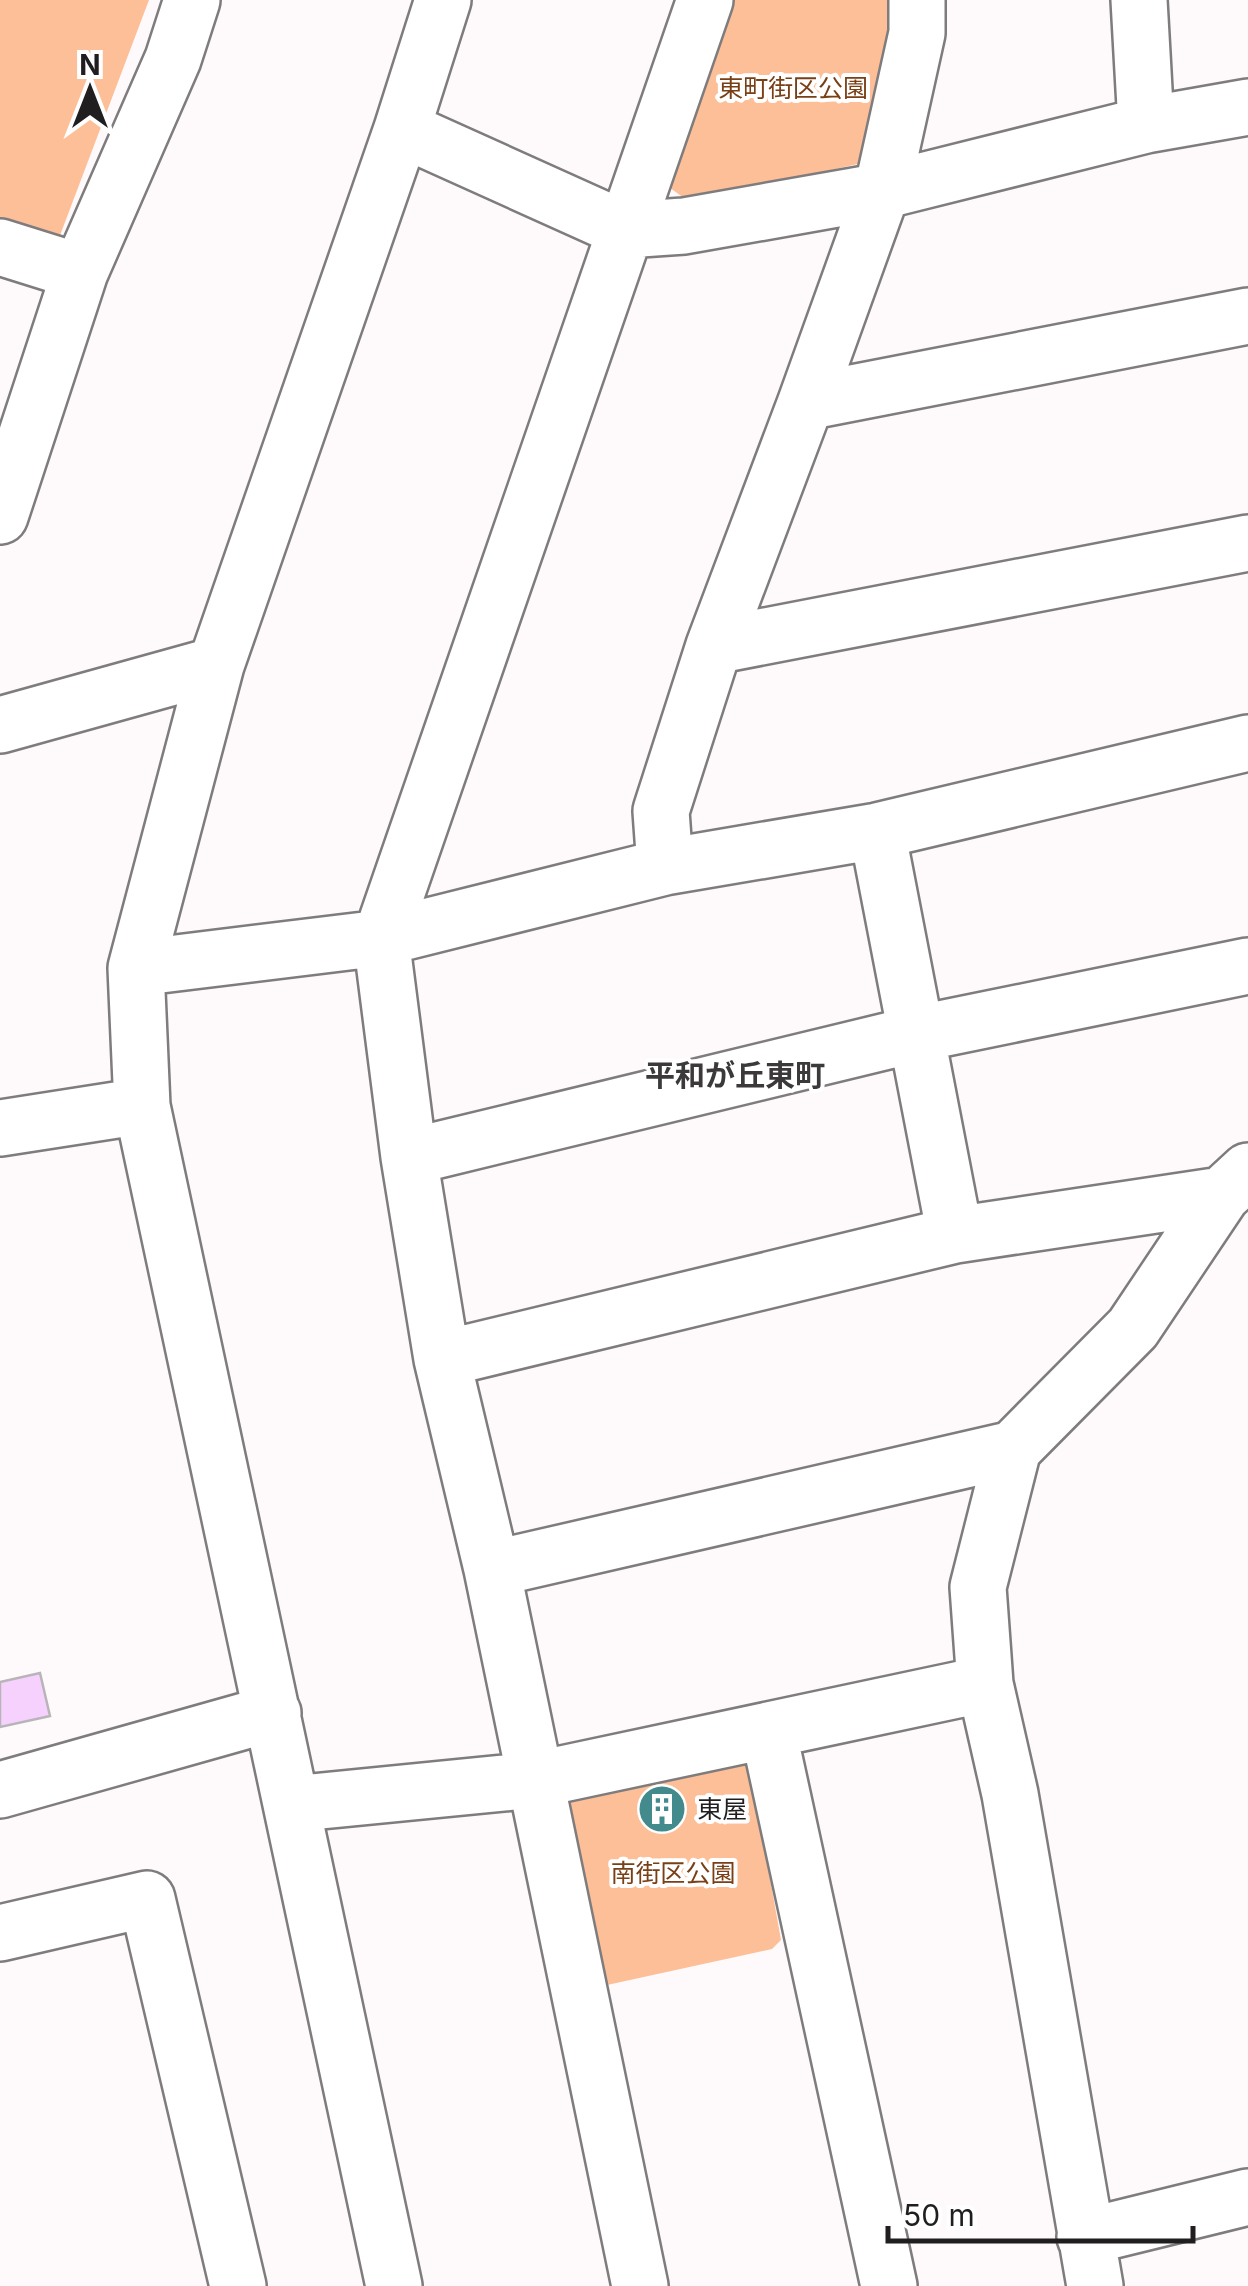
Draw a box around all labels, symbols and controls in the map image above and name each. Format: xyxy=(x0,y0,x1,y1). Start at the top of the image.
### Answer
north arrow xyxy=(40,40,140,140)
text: N xyxy=(79,48,101,82)
park label: 東町街区公園 xyxy=(718,73,868,103)
district label: 平和が丘東町 xyxy=(645,1057,825,1093)
building icon: 東屋 xyxy=(636,1783,688,1835)
place label: 東屋 xyxy=(697,1794,747,1824)
park label: 南街区公園 xyxy=(610,1858,736,1888)
scale bar xyxy=(888,2181,1193,2243)
text: 50 m xyxy=(903,2197,975,2233)

